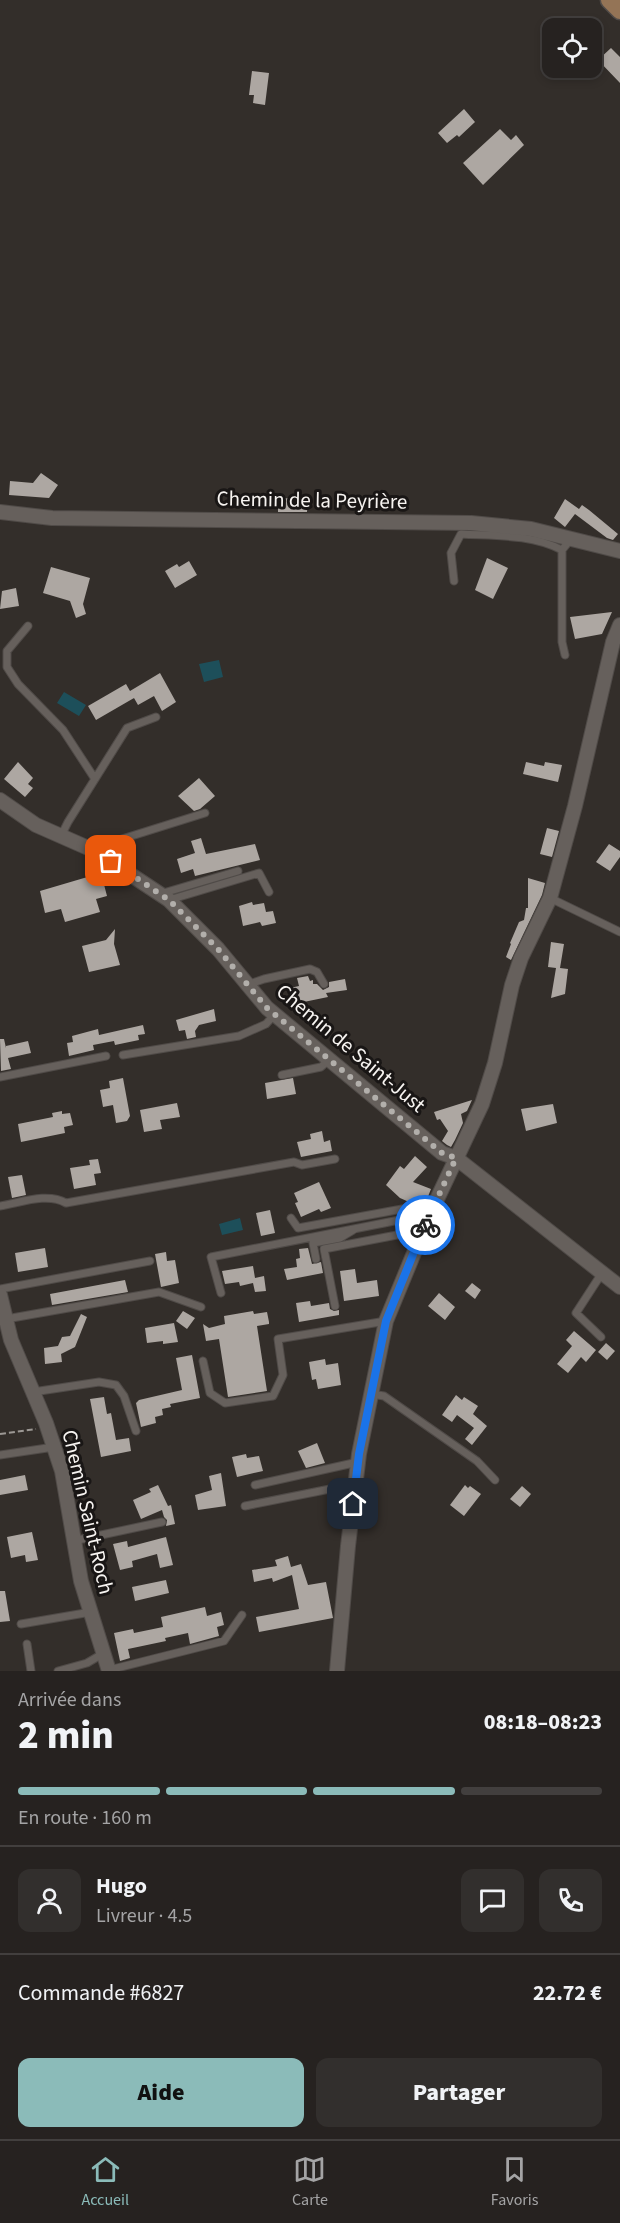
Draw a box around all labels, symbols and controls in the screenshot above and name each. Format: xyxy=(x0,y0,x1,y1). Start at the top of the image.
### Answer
map controls xyxy=(542,18,602,78)
button: locate xyxy=(542,18,602,78)
street label: Chemin de la Peyrière xyxy=(216,483,408,517)
pin xyxy=(85,835,136,886)
icon: bag xyxy=(94,844,127,877)
street label: Chemin de Saint-Just xyxy=(270,977,432,1119)
courier xyxy=(395,1195,455,1255)
icon: bike xyxy=(409,1209,442,1242)
street label: Chemin Saint-Roch xyxy=(55,1427,121,1597)
pin xyxy=(327,1478,378,1529)
icon: home xyxy=(336,1487,369,1520)
text: Arrivée dans xyxy=(18,1686,121,1714)
text: 08:18–08:23 xyxy=(484,1706,602,1738)
text: 2 min xyxy=(18,1708,114,1764)
text: En route · 160 m xyxy=(18,1804,152,1832)
button: person xyxy=(18,1869,81,1932)
button: chat xyxy=(461,1869,524,1932)
button: phone xyxy=(539,1869,602,1932)
text: Hugo xyxy=(96,1870,147,1902)
text: Livreur · 4.5 xyxy=(96,1902,192,1930)
text: Commande #6827 xyxy=(18,1977,184,2009)
text: 22.72 € xyxy=(533,1977,602,2009)
button: Aide xyxy=(18,2058,304,2127)
button: Partager xyxy=(316,2058,602,2127)
tab: Accueil xyxy=(81,2153,129,2211)
tab: Carte xyxy=(292,2153,328,2211)
tab: Favoris xyxy=(491,2153,539,2211)

